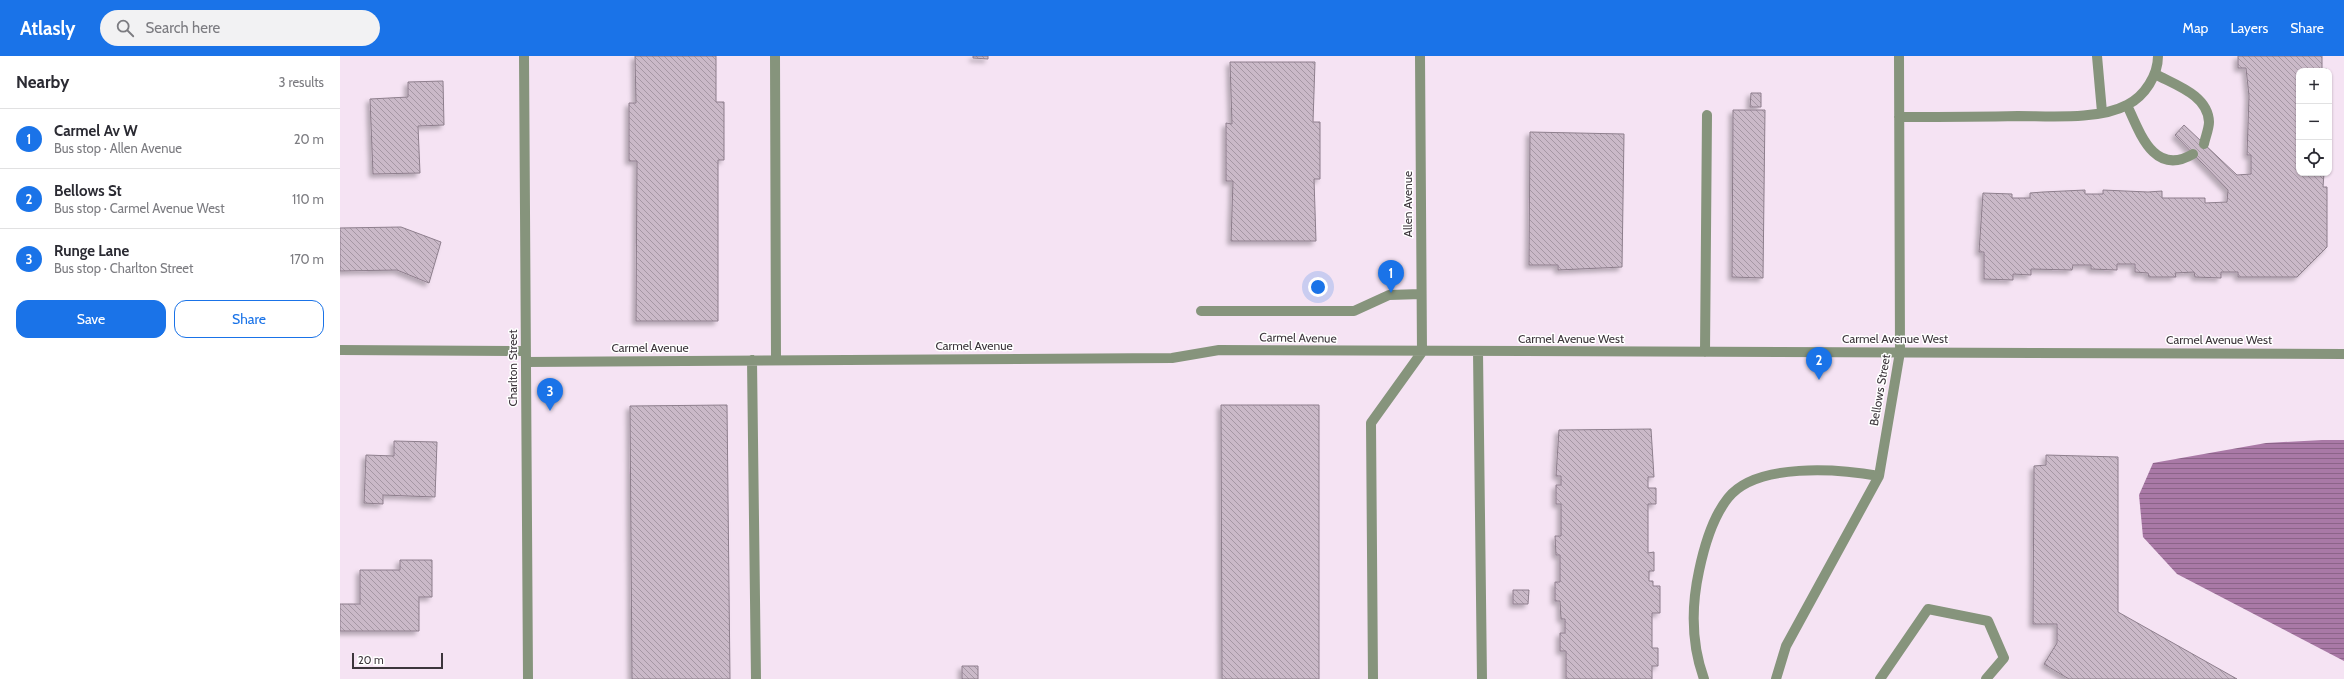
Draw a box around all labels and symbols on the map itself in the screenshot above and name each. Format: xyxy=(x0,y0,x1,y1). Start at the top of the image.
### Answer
street label: Allen Avenue xyxy=(1400,171,1415,237)
pin: 1 xyxy=(1378,260,1404,293)
your location xyxy=(1308,277,1328,297)
street label: Charlton Street xyxy=(505,329,520,407)
street label: Carmel Avenue xyxy=(1259,329,1337,346)
street label: Carmel Avenue West xyxy=(1518,331,1624,346)
street label: Carmel Avenue West xyxy=(1842,331,1948,346)
street label: Carmel Avenue West xyxy=(2166,332,2272,347)
street label: Carmel Avenue xyxy=(935,338,1013,353)
street label: Carmel Avenue xyxy=(611,340,689,355)
pin: 2 xyxy=(1806,347,1832,380)
street label: Bellows Street xyxy=(1866,353,1893,427)
pin: 3 xyxy=(537,378,563,411)
scale bar xyxy=(352,651,443,670)

